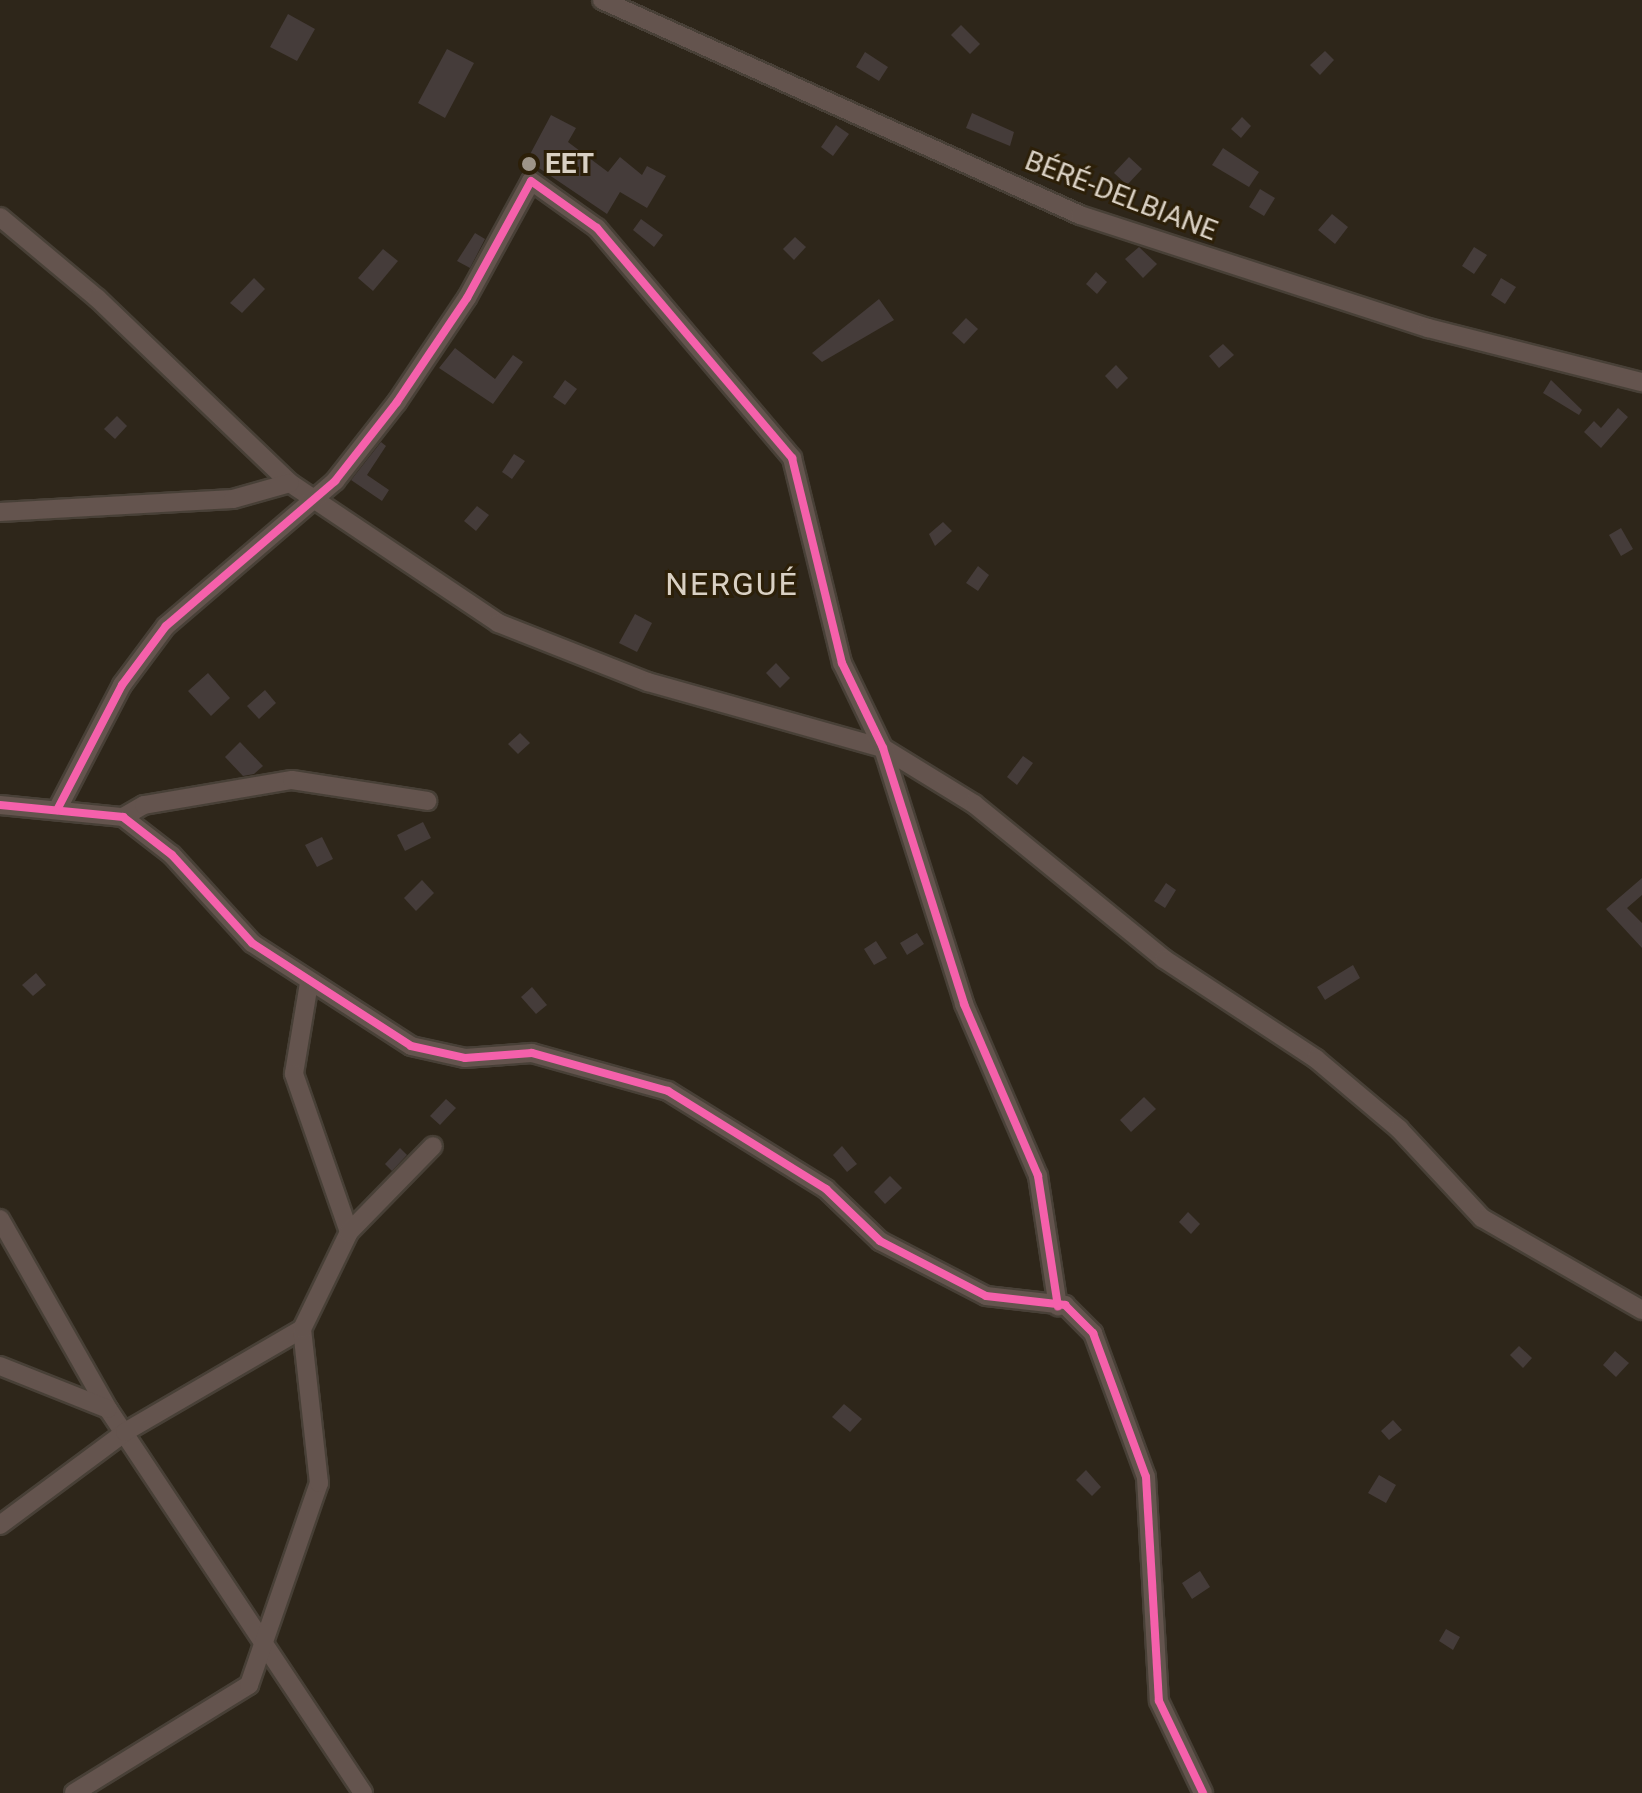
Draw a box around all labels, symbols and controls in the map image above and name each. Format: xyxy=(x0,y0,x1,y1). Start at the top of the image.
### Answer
street label: BÉRÉ-DELBIANE xyxy=(1020,144,1222,248)
place label: EET xyxy=(545,147,594,181)
marker: EET xyxy=(520,155,538,173)
district label: NERGUÉ xyxy=(665,565,799,603)

